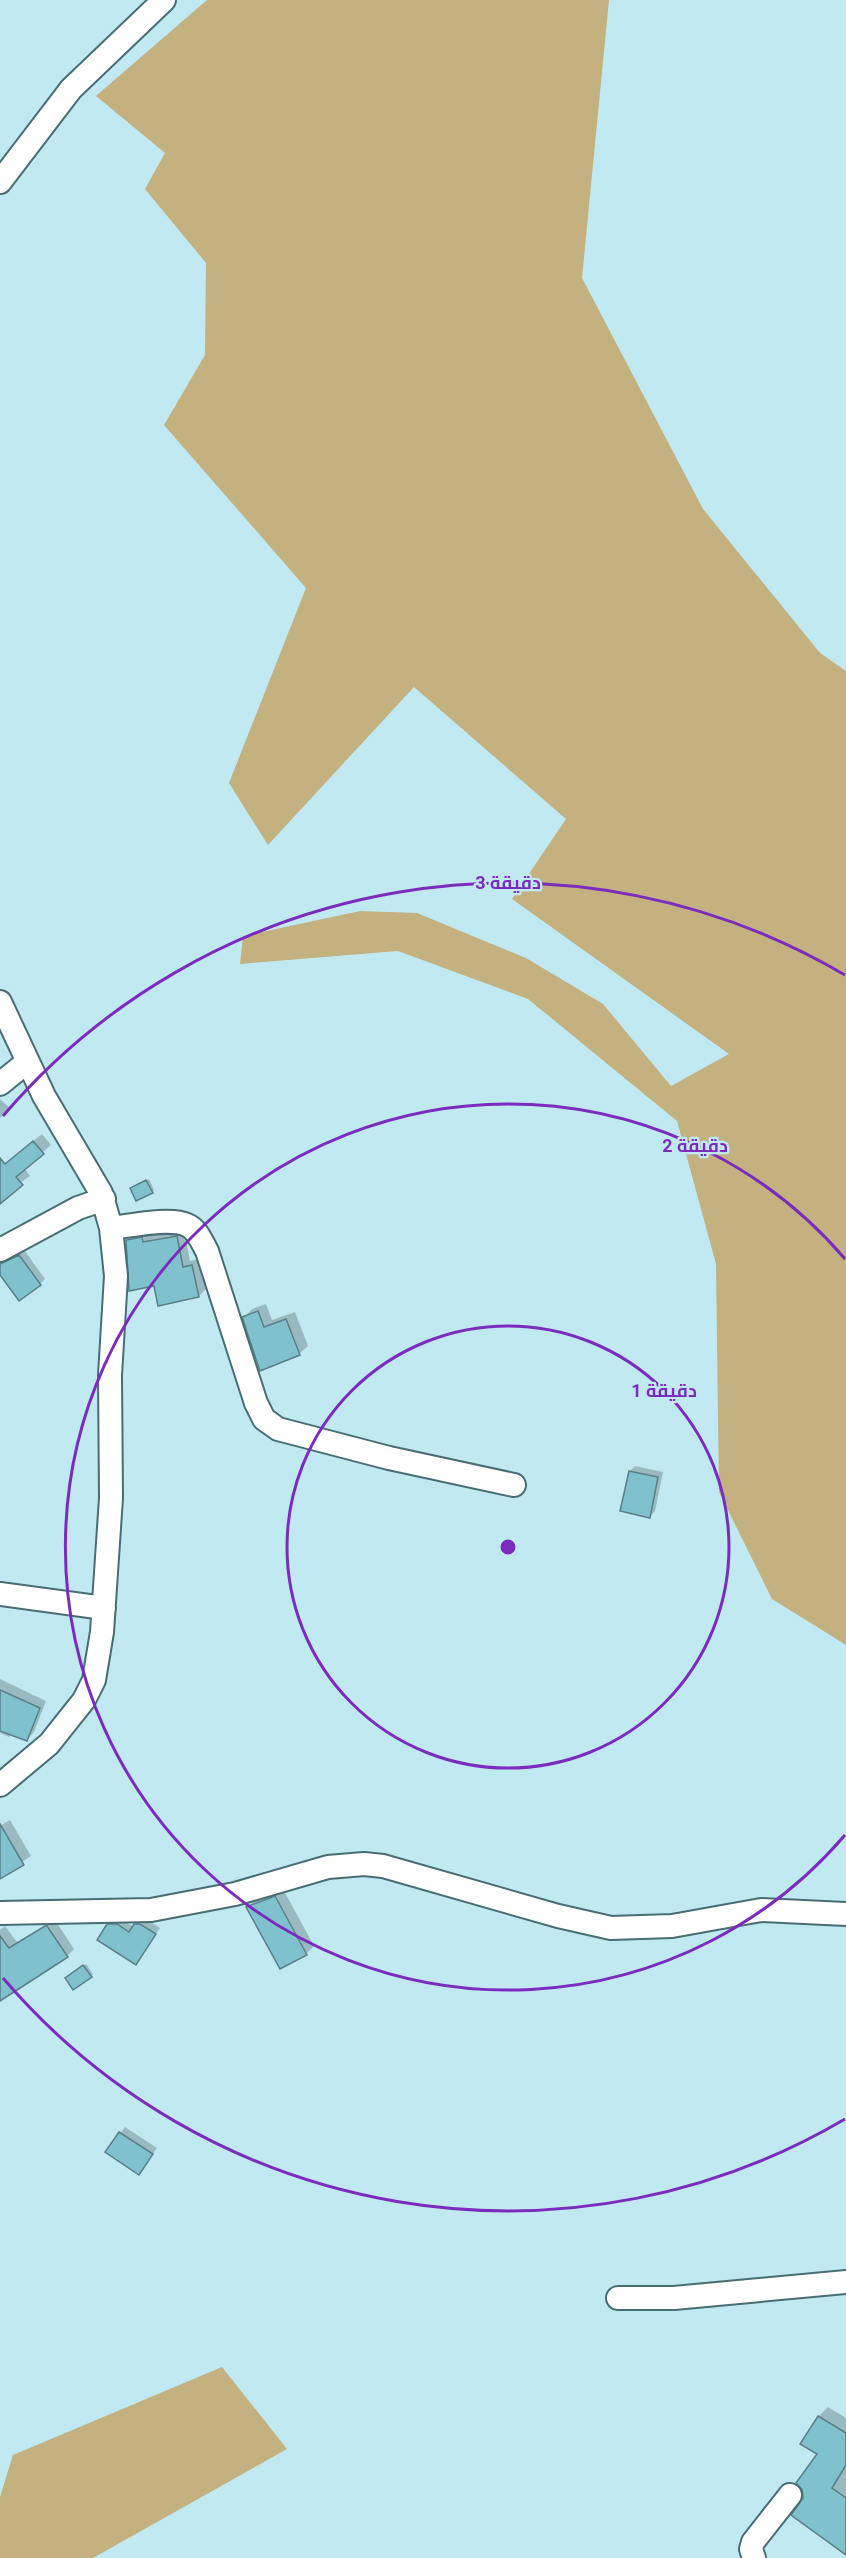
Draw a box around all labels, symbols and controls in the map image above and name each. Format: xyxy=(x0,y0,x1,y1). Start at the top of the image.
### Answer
text: 3 دقيقة xyxy=(475,872,541,893)
text: 2 دقيقة xyxy=(662,1135,728,1156)
text: 1 دقيقة xyxy=(631,1380,697,1401)
centre of rings xyxy=(498,1537,518,1557)

